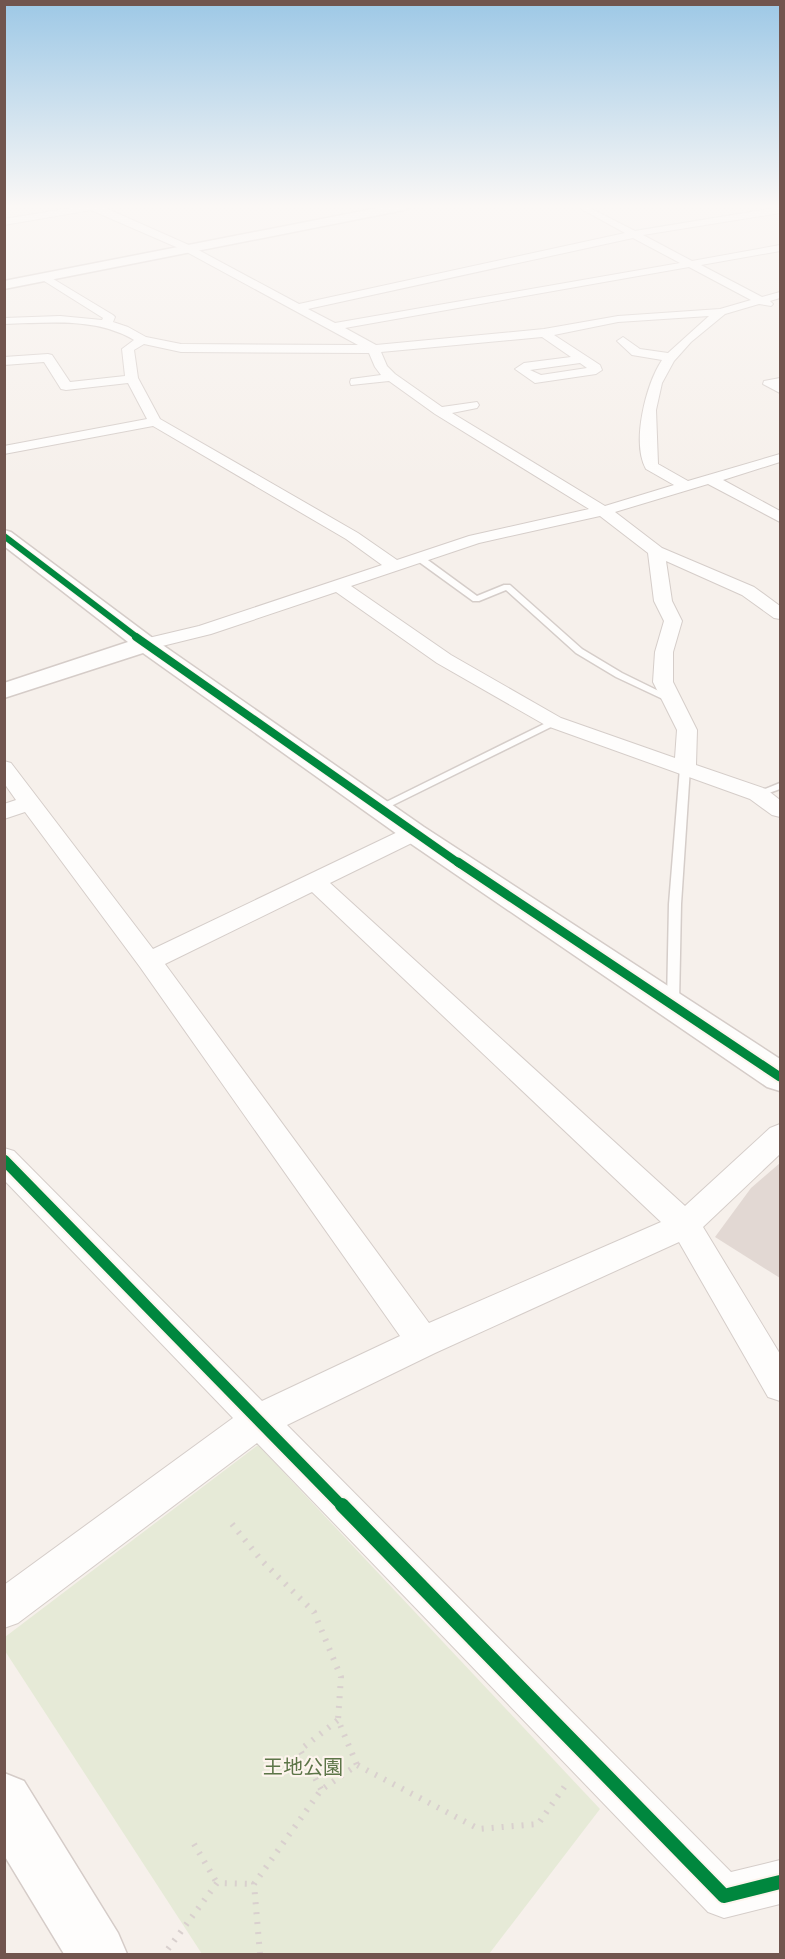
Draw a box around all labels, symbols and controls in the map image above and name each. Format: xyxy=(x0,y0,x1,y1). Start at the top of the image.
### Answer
park label: 王地公園 xyxy=(263,1755,343,1779)

